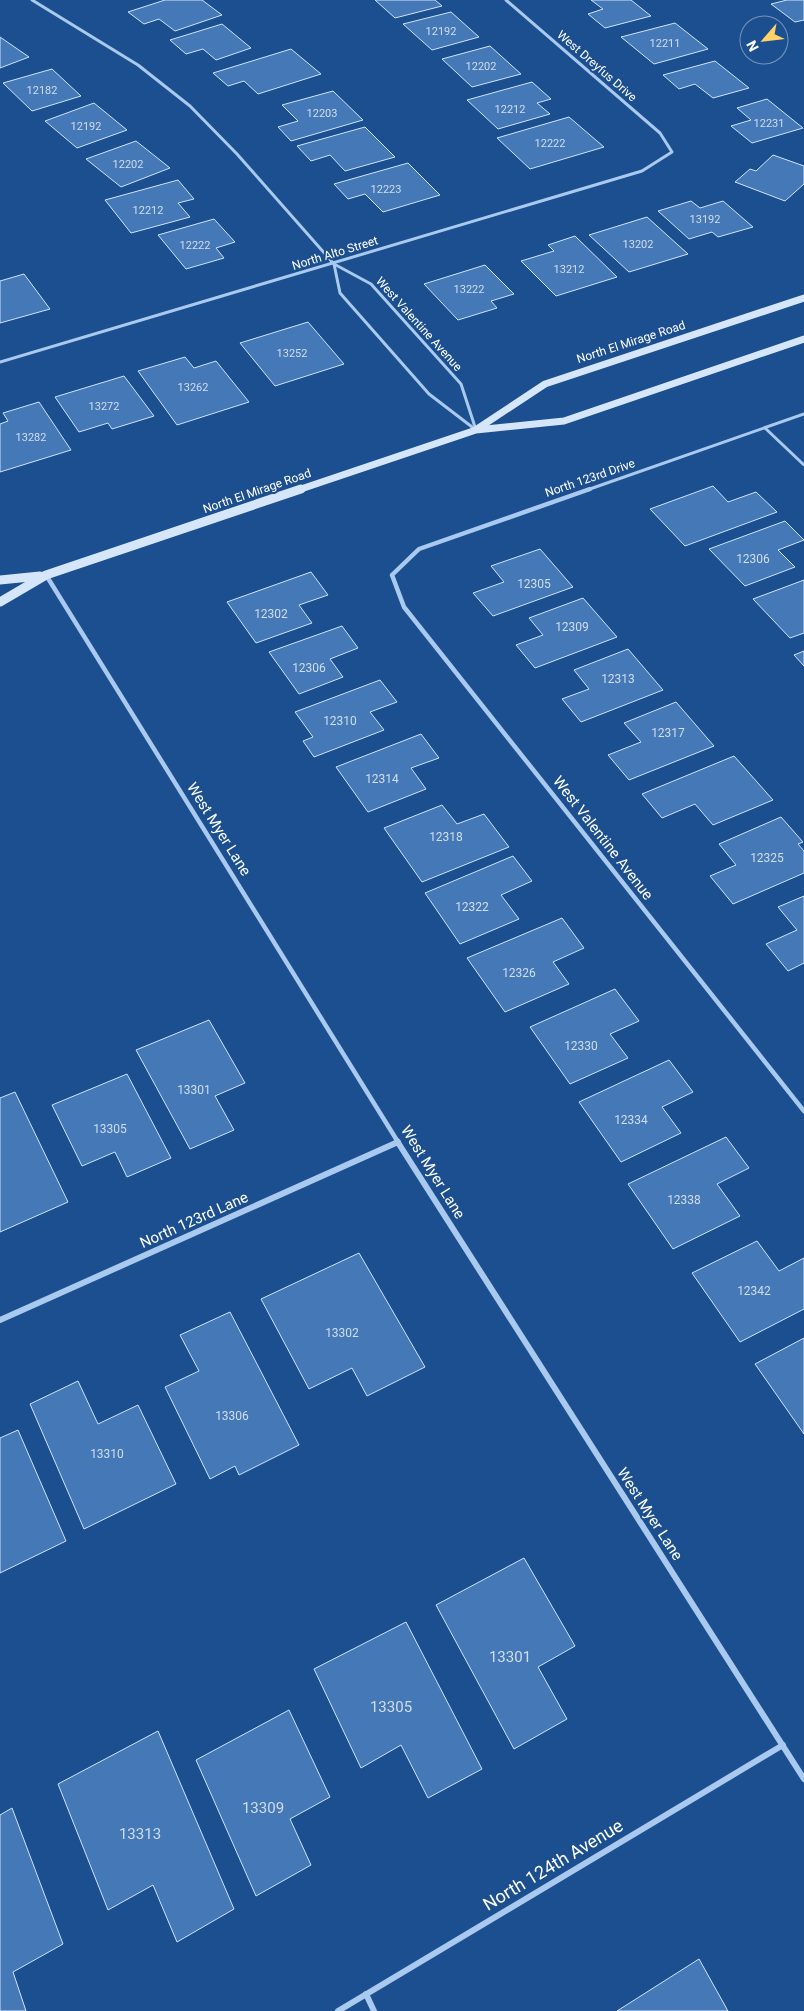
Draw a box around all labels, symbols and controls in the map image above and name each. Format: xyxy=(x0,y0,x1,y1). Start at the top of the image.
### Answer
north arrow xyxy=(739,15,789,65)
house number: 12192 xyxy=(426,25,456,38)
street label: West Dreyfus Drive xyxy=(554,28,640,104)
house number: 12211 xyxy=(650,37,680,50)
text: N xyxy=(743,38,762,54)
house number: 12202 xyxy=(466,60,496,73)
house number: 12182 xyxy=(27,84,57,97)
house number: 12212 xyxy=(495,103,525,116)
house number: 12203 xyxy=(307,107,337,120)
house number: 12231 xyxy=(754,117,784,130)
house number: 12192 xyxy=(71,120,101,133)
house number: 12222 xyxy=(535,137,565,150)
house number: 12202 xyxy=(113,158,143,171)
house number: 12223 xyxy=(371,183,401,196)
house number: 12212 xyxy=(133,204,163,217)
house number: 13192 xyxy=(690,213,720,226)
street label: North Alto Street xyxy=(290,233,380,273)
house number: 13202 xyxy=(623,238,653,251)
house number: 12222 xyxy=(180,239,210,252)
house number: 13212 xyxy=(554,263,584,276)
street label: West Valentine Avenue xyxy=(373,274,465,374)
house number: 13222 xyxy=(454,283,484,296)
street label: North El Mirage Road xyxy=(575,318,687,366)
house number: 13252 xyxy=(277,347,307,360)
house number: 13262 xyxy=(178,381,208,394)
house number: 13272 xyxy=(89,400,119,413)
house number: 13282 xyxy=(16,431,46,444)
street label: North 123rd Drive xyxy=(543,456,637,500)
street label: North El Mirage Road xyxy=(201,466,313,516)
house number: 12306 xyxy=(736,552,770,566)
house number: 12305 xyxy=(517,577,551,591)
house number: 12302 xyxy=(254,607,288,621)
house number: 12309 xyxy=(555,620,589,634)
house number: 12306 xyxy=(292,661,326,675)
house number: 12313 xyxy=(601,672,635,686)
house number: 12310 xyxy=(323,714,357,728)
house number: 12317 xyxy=(651,726,685,740)
house number: 12314 xyxy=(365,772,399,786)
street label: West Valentine Avenue xyxy=(549,772,657,904)
street label: West Myer Lane xyxy=(183,779,255,879)
house number: 12318 xyxy=(429,830,463,844)
house number: 12325 xyxy=(750,851,784,865)
house number: 12322 xyxy=(455,900,489,914)
house number: 12326 xyxy=(502,966,536,980)
house number: 12330 xyxy=(564,1039,598,1053)
house number: 13301 xyxy=(177,1083,211,1097)
house number: 12334 xyxy=(614,1113,648,1127)
house number: 13305 xyxy=(93,1122,127,1136)
street label: West Myer Lane xyxy=(397,1122,469,1222)
street label: North 123rd Lane xyxy=(137,1188,251,1252)
house number: 12338 xyxy=(667,1193,701,1207)
house number: 12342 xyxy=(737,1284,771,1298)
house number: 13302 xyxy=(325,1326,359,1340)
house number: 13306 xyxy=(215,1409,249,1423)
house number: 13310 xyxy=(90,1447,124,1461)
street label: West Myer Lane xyxy=(613,1464,687,1564)
house number: 13301 xyxy=(489,1648,531,1666)
house number: 13305 xyxy=(370,1698,412,1716)
house number: 13309 xyxy=(242,1799,284,1817)
street label: North 124th Avenue xyxy=(479,1815,626,1915)
house number: 13313 xyxy=(119,1825,161,1843)

